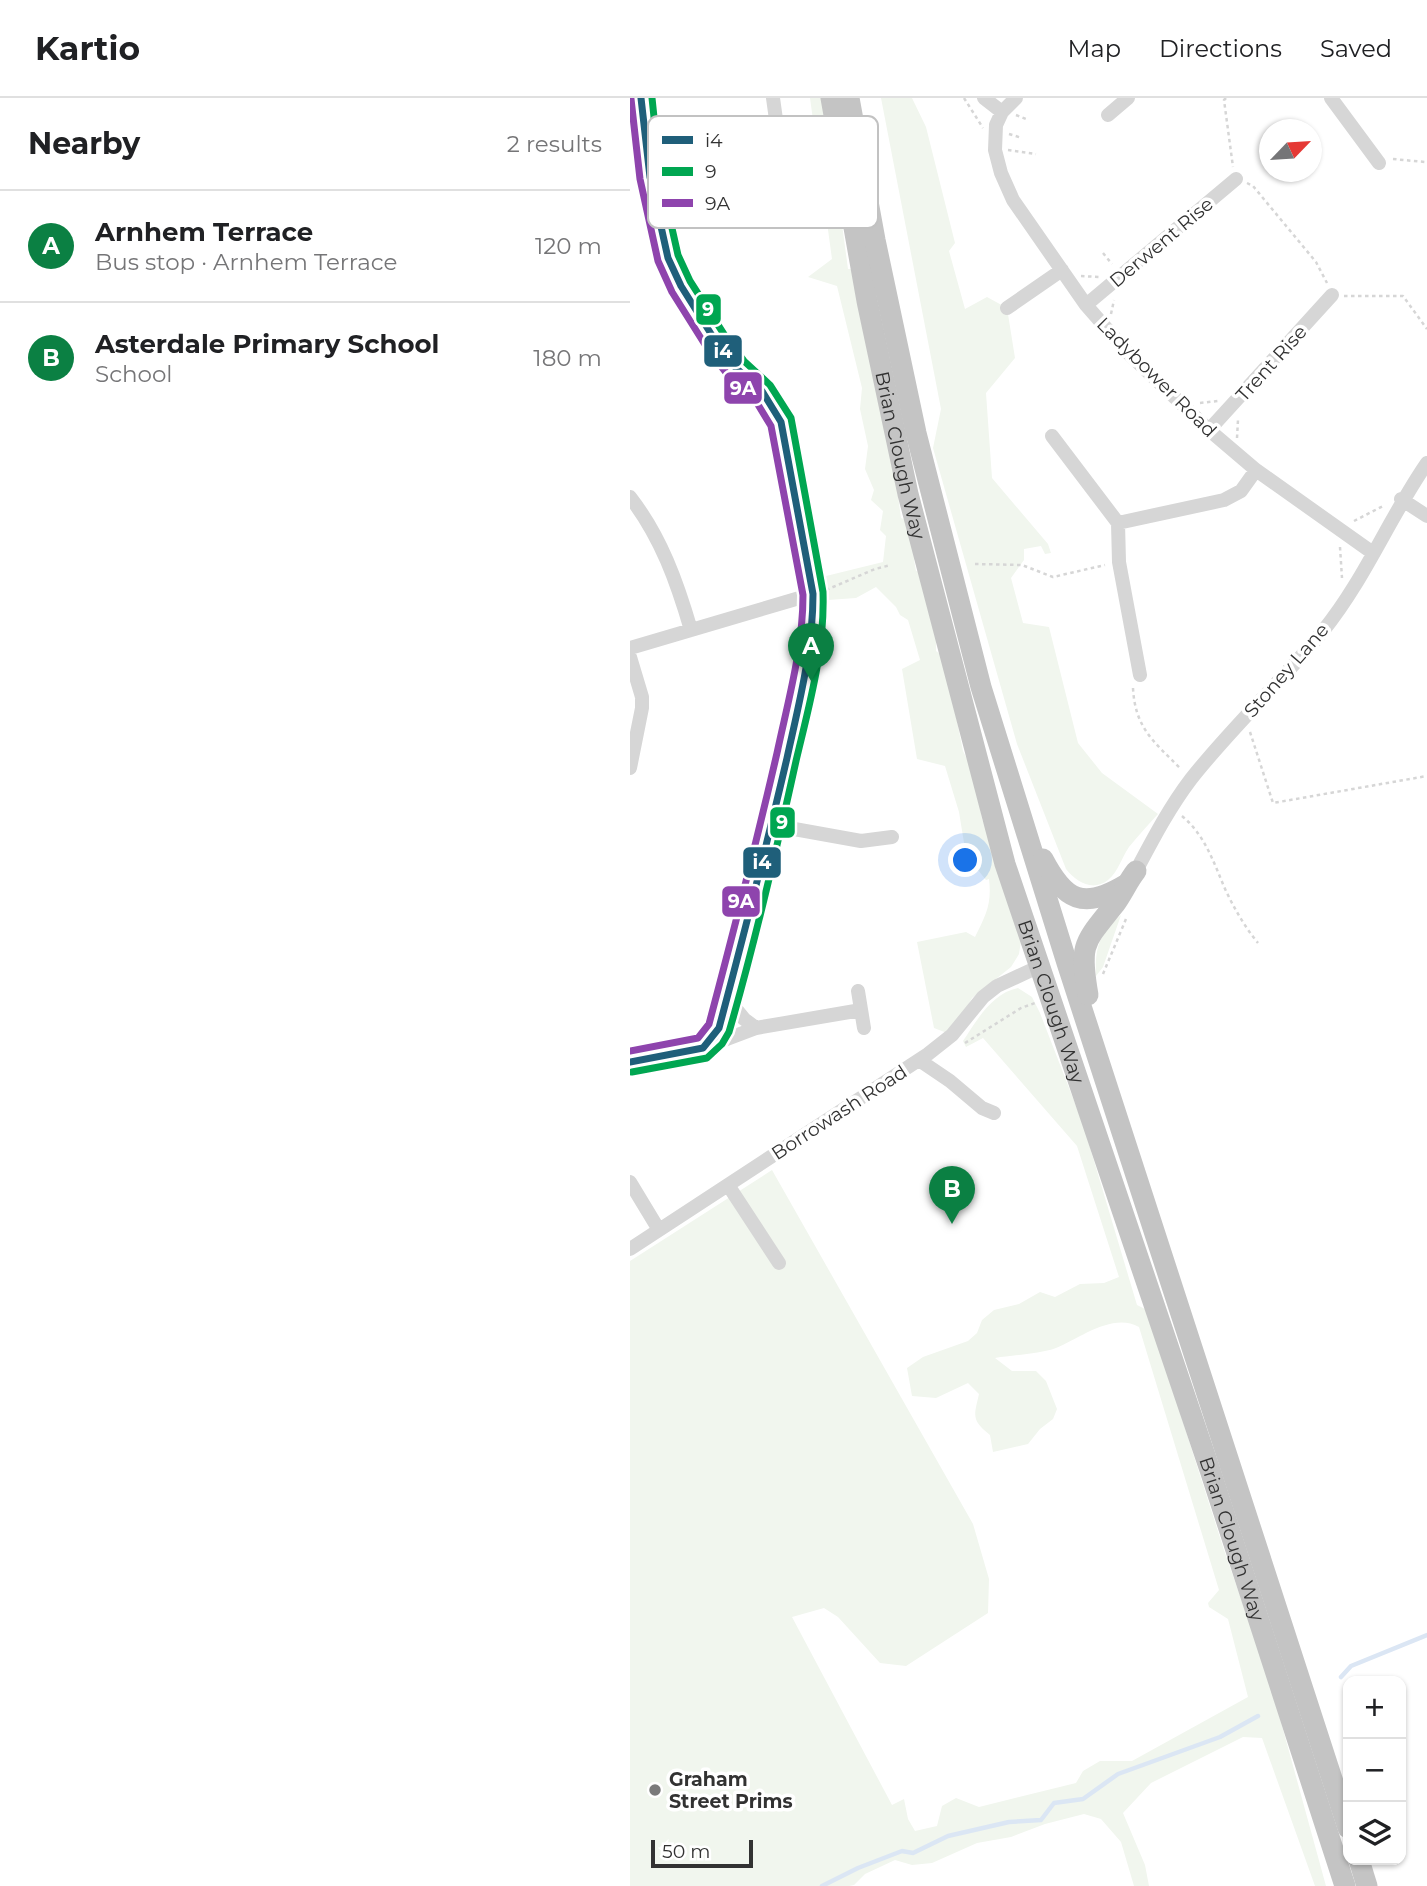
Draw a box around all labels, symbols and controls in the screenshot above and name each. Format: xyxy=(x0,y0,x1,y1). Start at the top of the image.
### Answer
text: Kartio xyxy=(35,28,140,68)
text: Map xyxy=(1068,34,1121,63)
text: Directions xyxy=(1159,34,1282,63)
text: Saved xyxy=(1320,34,1392,63)
legend xyxy=(648,116,878,228)
north arrow xyxy=(1259,119,1322,182)
text: Nearby xyxy=(28,125,140,162)
text: i4 xyxy=(705,129,723,152)
text: 2 results xyxy=(507,130,602,158)
text: 9 xyxy=(705,160,717,183)
text: 9A xyxy=(705,192,730,215)
street label: Derwent Rise xyxy=(1105,192,1218,292)
text: Arnhem Terrace xyxy=(95,216,313,248)
text: A xyxy=(42,232,60,260)
text: 120 m xyxy=(535,232,602,260)
text: Bus stop · Arnhem Terrace xyxy=(95,248,397,276)
line badge: 9 xyxy=(695,293,722,326)
text: 9 xyxy=(702,298,714,321)
street label: Ladybower Road xyxy=(1092,313,1221,442)
street label: Trent Rise xyxy=(1231,320,1312,406)
text: Asterdale Primary School xyxy=(95,328,439,360)
line badge: i4 xyxy=(703,334,743,368)
text: i4 xyxy=(714,340,732,363)
text: B xyxy=(42,344,60,372)
text: 180 m xyxy=(533,344,602,372)
text: School xyxy=(95,360,173,388)
street label: Brian Clough Way xyxy=(870,369,931,542)
line badge: 9A xyxy=(723,371,763,405)
text: 9A xyxy=(730,377,757,400)
street label: Stoney Lane xyxy=(1239,619,1333,722)
pin: A xyxy=(788,623,834,681)
line badge: 9 xyxy=(769,806,796,839)
text: 9 xyxy=(776,811,788,834)
your location xyxy=(948,843,982,877)
line badge: i4 xyxy=(742,846,782,879)
text: i4 xyxy=(753,851,771,874)
line badge: 9A xyxy=(721,885,761,918)
text: 9A xyxy=(728,890,755,913)
street label: Brian Clough Way xyxy=(1013,917,1090,1087)
street label: Borrowash Road xyxy=(767,1060,911,1165)
pin: B xyxy=(929,1166,975,1224)
street label: Brian Clough Way xyxy=(1194,1454,1269,1625)
map controls xyxy=(1343,1676,1406,1865)
button: + xyxy=(1343,1676,1406,1739)
button: − xyxy=(1343,1739,1406,1802)
place label: Graham Street Prims xyxy=(669,1768,793,1813)
marker: Graham Street Prims xyxy=(647,1782,663,1798)
button: layers xyxy=(1343,1802,1406,1865)
scale bar xyxy=(651,1837,752,1869)
text: 50 m xyxy=(662,1840,710,1863)

